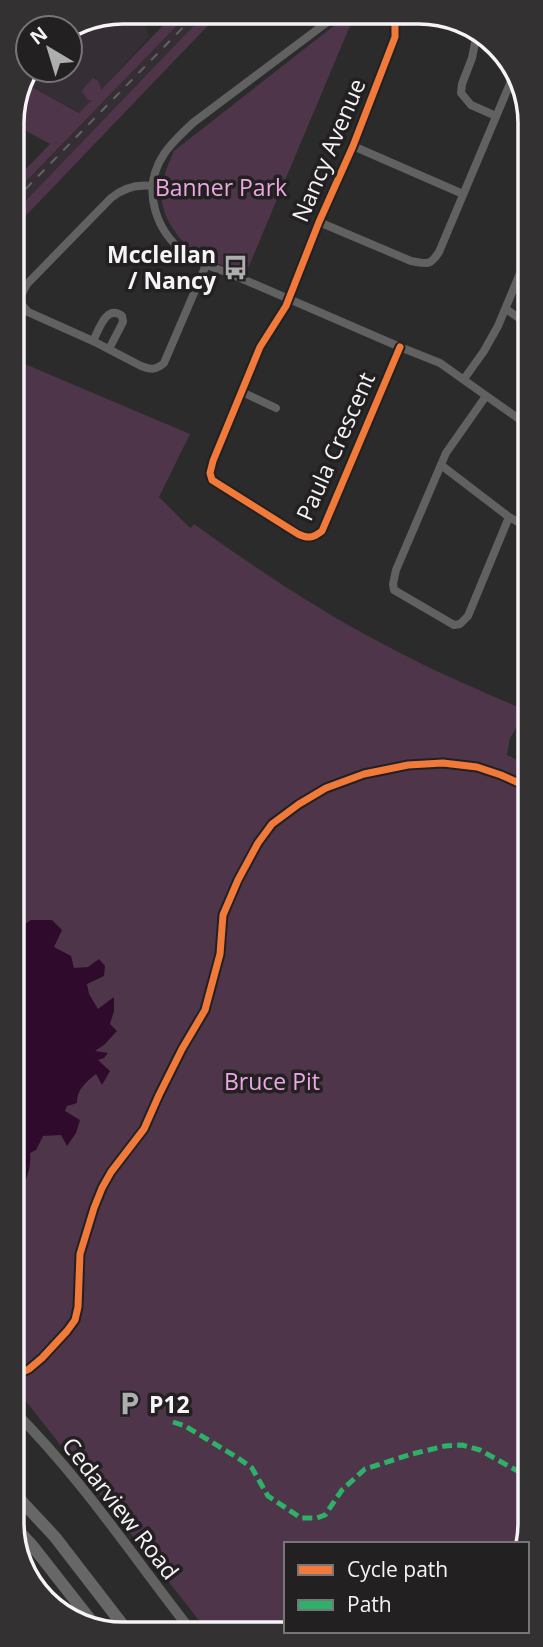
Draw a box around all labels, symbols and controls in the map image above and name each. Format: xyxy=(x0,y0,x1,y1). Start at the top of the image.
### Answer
north arrow xyxy=(14,14,84,84)
text: N xyxy=(24,21,53,51)
street label: Nancy Avenue xyxy=(283,73,373,227)
park label: Banner Park xyxy=(155,171,287,203)
place label: Mcclellan / Nancy xyxy=(107,238,217,296)
bus stop icon: Mcclellan / Nancy xyxy=(222,253,250,281)
street label: Paula Crescent xyxy=(288,367,382,525)
park label: Bruce Pit xyxy=(224,1065,320,1097)
place label: P12 xyxy=(149,1388,190,1420)
parking icon: P12 xyxy=(115,1390,143,1418)
street label: Cedarview Road xyxy=(55,1430,187,1586)
legend xyxy=(284,1542,529,1633)
text: Cycle path xyxy=(347,1555,448,1583)
text: Path xyxy=(347,1590,392,1618)

